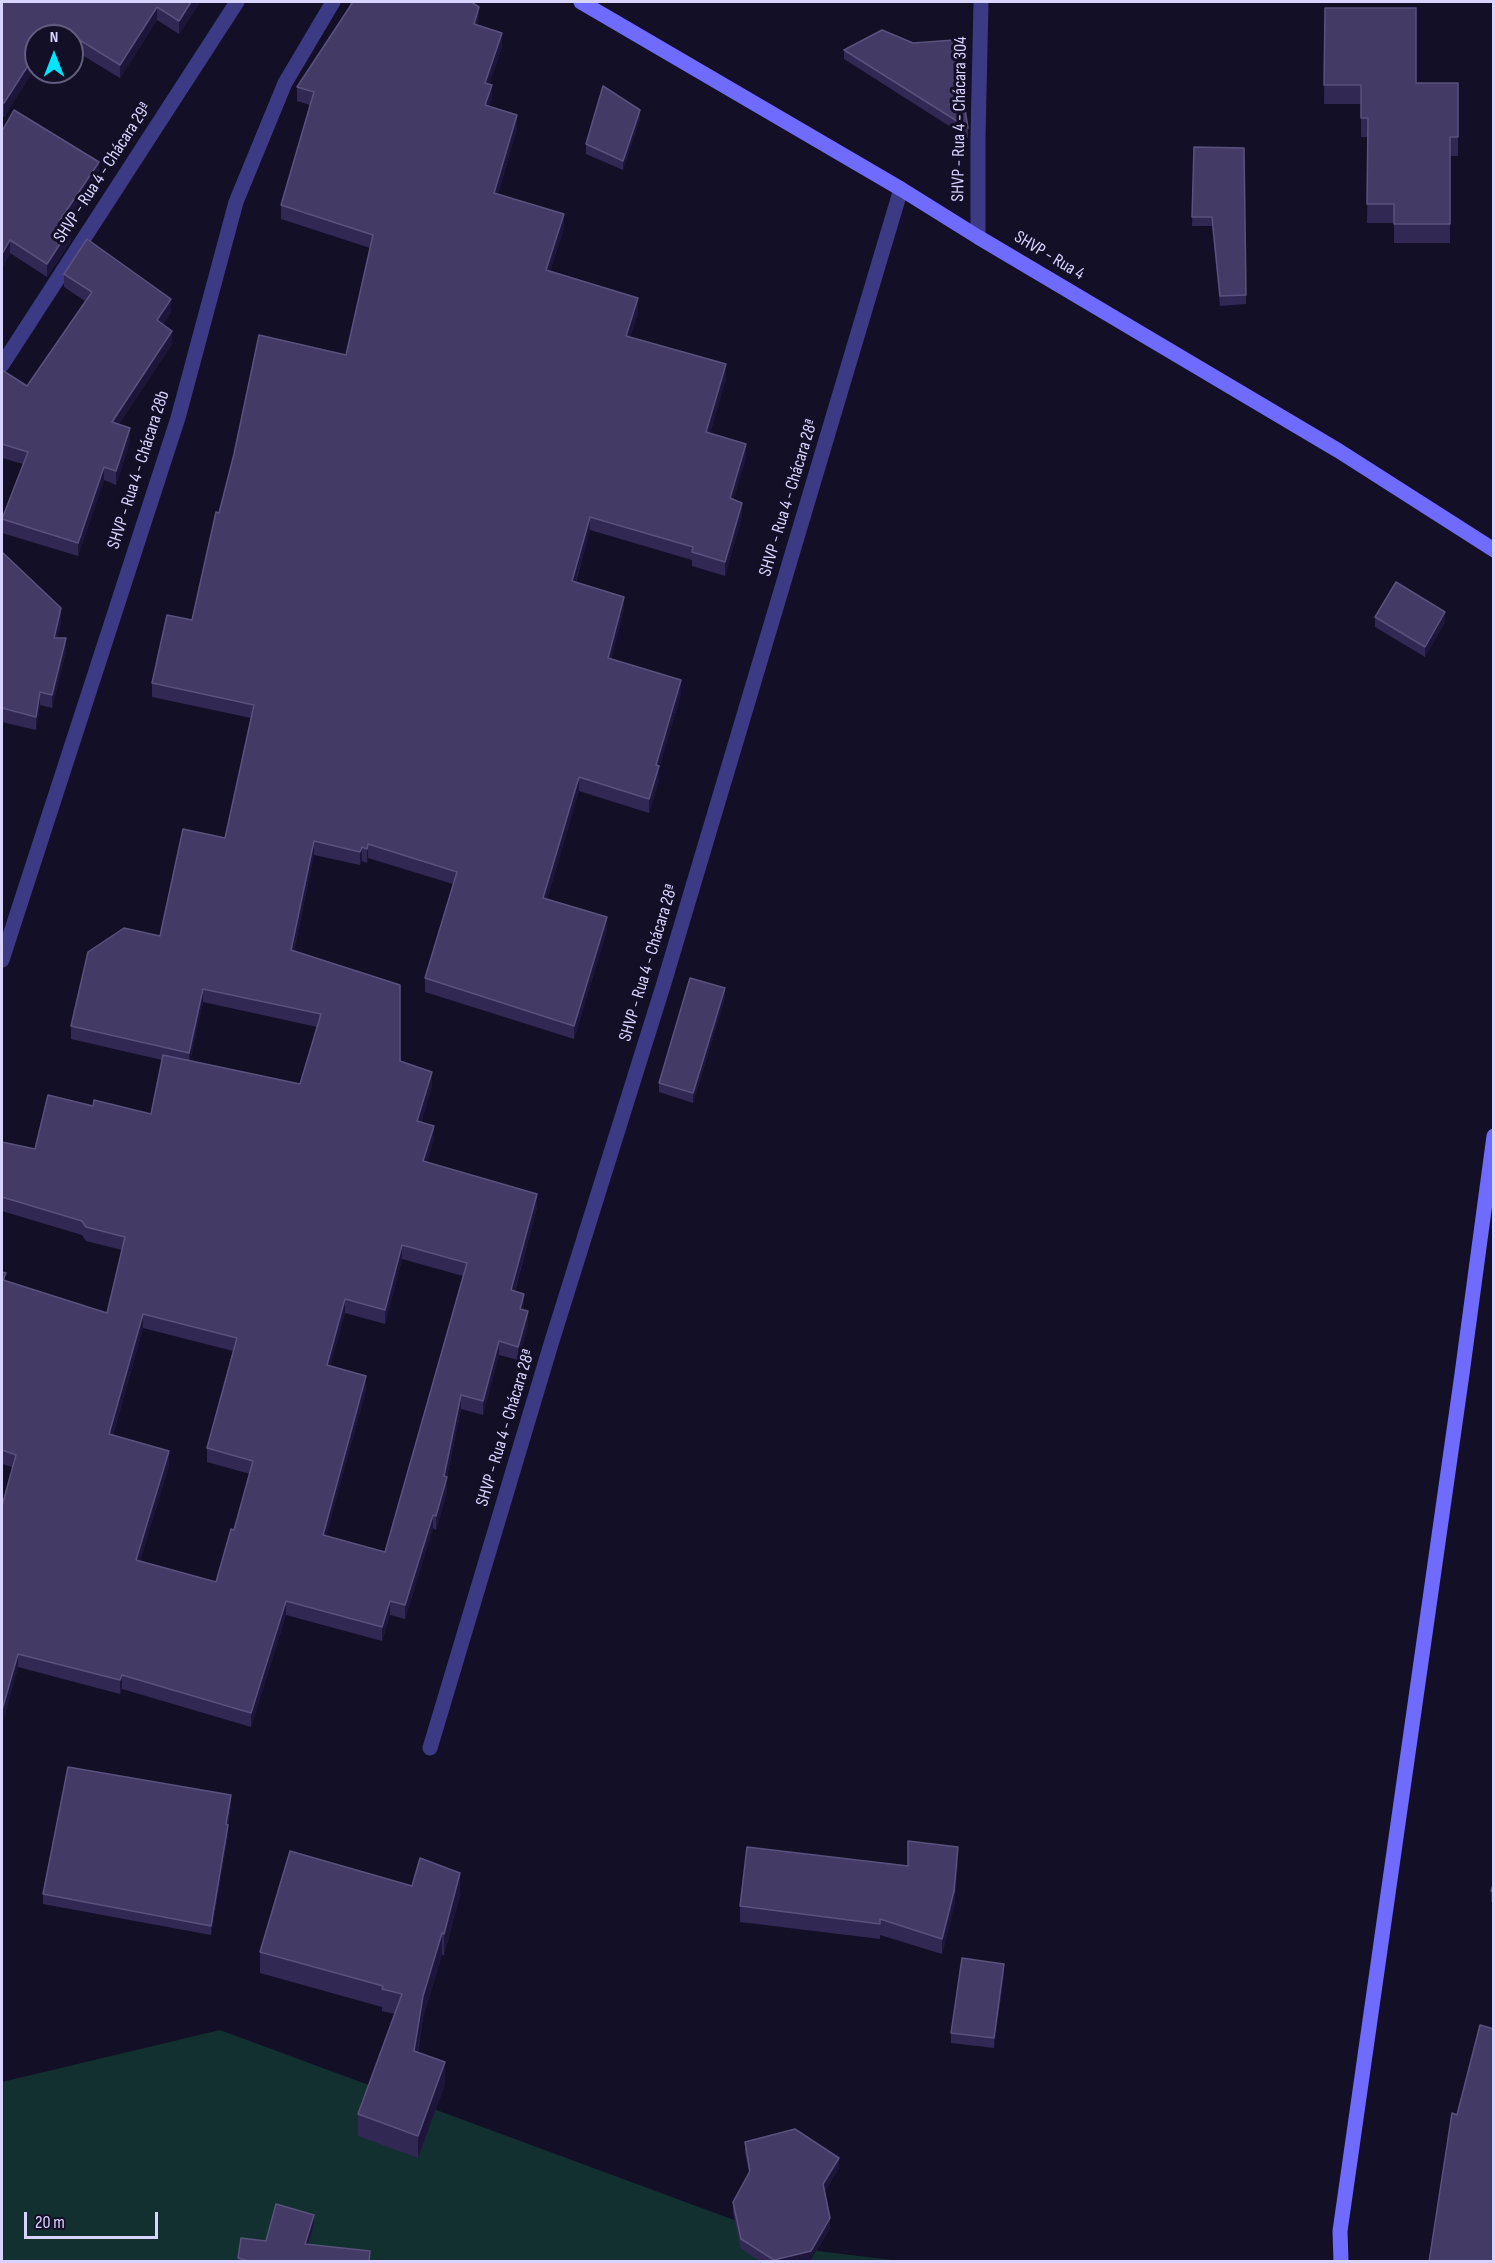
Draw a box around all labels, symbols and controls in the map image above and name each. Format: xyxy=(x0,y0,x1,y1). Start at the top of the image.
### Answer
north arrow xyxy=(24,24,84,84)
text: N xyxy=(50,28,58,47)
street label: SHVP - Rua 4 - Chácara 304 xyxy=(948,36,972,202)
street label: SHVP - Rua 4 - Chácara 29ª xyxy=(50,99,156,247)
street label: SHVP - Rua 4 xyxy=(1010,227,1088,285)
street label: SHVP - Rua 4 - Chácara 28b xyxy=(103,388,175,552)
street label: SHVP - Rua 4 - Chácara 28ª xyxy=(755,417,823,579)
street label: SHVP - Rua 4 - Chácara 28ª xyxy=(615,882,683,1044)
street label: SHVP - Rua 4 - Chácara 28ª xyxy=(472,1347,540,1509)
scale bar xyxy=(27,2200,160,2238)
text: 20 m xyxy=(35,2212,65,2233)

